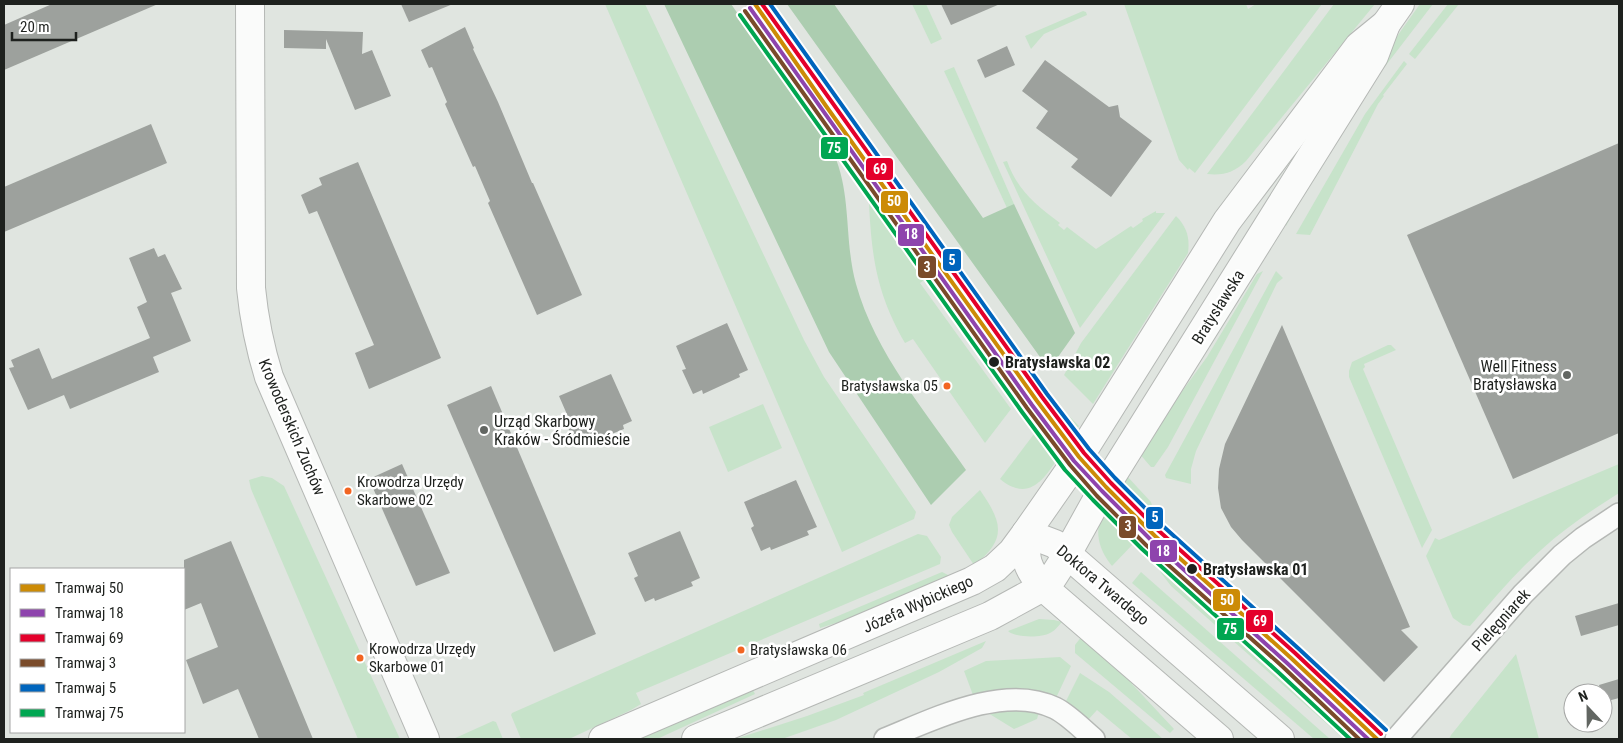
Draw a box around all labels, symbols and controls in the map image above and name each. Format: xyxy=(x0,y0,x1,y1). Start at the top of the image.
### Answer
scale bar xyxy=(12,10,76,42)
text: 20 m xyxy=(20,18,50,36)
line badge: 75 xyxy=(820,136,849,160)
text: 75 xyxy=(827,140,841,156)
line badge: 69 xyxy=(865,157,894,181)
text: 69 xyxy=(873,161,887,177)
line badge: 50 xyxy=(880,190,909,214)
text: 50 xyxy=(887,193,901,209)
line badge: 18 xyxy=(897,223,925,247)
text: 18 xyxy=(904,226,918,242)
line badge: 5 xyxy=(942,248,962,272)
text: 5 xyxy=(948,252,956,268)
line badge: 3 xyxy=(917,255,937,279)
text: 3 xyxy=(923,259,931,275)
street label: Bratysławska xyxy=(1188,266,1248,348)
place label: Bratysławska 02 xyxy=(1005,353,1110,372)
marker: Bratysławska 02 xyxy=(987,355,1001,369)
street label: Krowoderskich Zuchów xyxy=(255,356,329,498)
place label: Well Fitness Bratysławska xyxy=(1473,357,1557,394)
marker: Well Fitness Bratysławska xyxy=(1561,369,1573,381)
place label: Bratysławska 05 xyxy=(841,377,938,395)
marker: Bratysławska 05 xyxy=(942,381,952,391)
place label: Urząd Skarbowy Kraków - Śródmieście xyxy=(494,412,630,449)
marker: Urząd Skarbowy Kraków - Śródmieście xyxy=(478,424,490,436)
place label: Krowodrza Urzędy Skarbowe 02 xyxy=(357,473,464,509)
marker: Krowodrza Urzędy Skarbowe 02 xyxy=(343,486,353,496)
line badge: 5 xyxy=(1145,506,1164,530)
text: 5 xyxy=(1151,509,1159,525)
line badge: 3 xyxy=(1118,515,1137,539)
text: 3 xyxy=(1124,518,1132,534)
line badge: 18 xyxy=(1149,539,1178,563)
street label: Doktora Twardego xyxy=(1053,541,1153,629)
text: 18 xyxy=(1156,543,1170,559)
place label: Bratysławska 01 xyxy=(1203,560,1308,579)
marker: Bratysławska 01 xyxy=(1185,562,1199,576)
legend xyxy=(10,568,185,733)
street label: Józefa Wybickiego xyxy=(860,571,976,637)
text: Tramwaj 50 xyxy=(55,579,124,597)
street label: Pielęgniarek xyxy=(1468,584,1535,655)
line badge: 50 xyxy=(1212,588,1241,612)
text: 50 xyxy=(1220,592,1234,608)
text: Tramwaj 18 xyxy=(55,604,124,622)
line badge: 69 xyxy=(1245,609,1274,633)
text: 69 xyxy=(1253,613,1267,629)
line badge: 75 xyxy=(1216,617,1245,641)
text: 75 xyxy=(1223,621,1237,637)
text: Tramwaj 69 xyxy=(55,629,124,647)
place label: Krowodrza Urzędy Skarbowe 01 xyxy=(369,640,476,676)
place label: Bratysławska 06 xyxy=(750,641,847,659)
marker: Bratysławska 06 xyxy=(736,645,746,655)
marker: Krowodrza Urzędy Skarbowe 01 xyxy=(355,653,365,663)
text: Tramwaj 3 xyxy=(55,654,116,672)
text: Tramwaj 5 xyxy=(55,679,116,697)
north arrow xyxy=(1563,683,1613,733)
text: N xyxy=(1576,687,1590,705)
text: Tramwaj 75 xyxy=(55,704,124,722)

